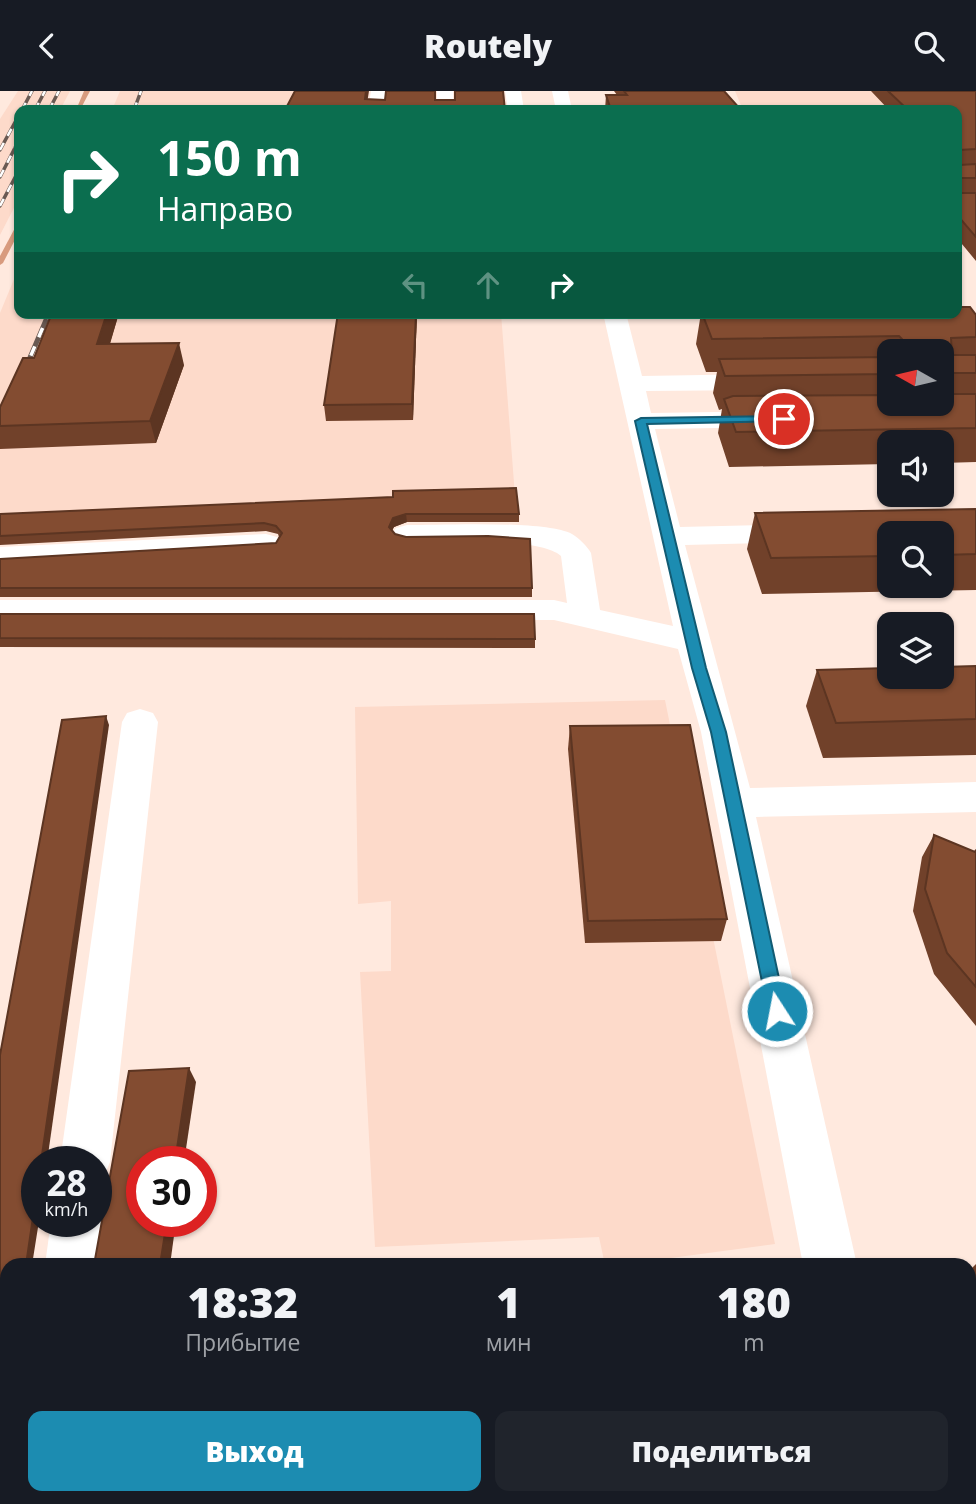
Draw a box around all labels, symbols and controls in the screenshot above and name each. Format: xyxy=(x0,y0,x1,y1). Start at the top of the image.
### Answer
text: Routely xyxy=(424,24,552,67)
icon: back xyxy=(28,27,66,65)
icon: search xyxy=(910,27,948,65)
text: 150 m xyxy=(157,124,302,190)
icon: right xyxy=(42,133,133,224)
text: Направо xyxy=(157,187,293,230)
icon: left xyxy=(396,266,434,304)
icon: ahead xyxy=(469,266,507,304)
icon: right xyxy=(542,266,580,304)
north arrow xyxy=(877,339,954,417)
map controls xyxy=(877,339,954,689)
pin xyxy=(754,389,814,449)
icon: arrive xyxy=(765,400,803,438)
button: sound xyxy=(877,430,954,507)
button: search xyxy=(877,521,954,598)
button: layers xyxy=(877,612,954,689)
position arrow xyxy=(740,974,814,1048)
speed limit sign: 30 xyxy=(126,1146,217,1237)
text: 28 xyxy=(46,1159,87,1206)
text: km/h xyxy=(45,1197,88,1221)
text: 18:32 xyxy=(188,1273,298,1330)
text: 1 xyxy=(496,1273,521,1330)
text: 180 xyxy=(717,1273,791,1330)
text: Прибытие xyxy=(185,1326,300,1358)
text: мин xyxy=(486,1326,532,1358)
text: m xyxy=(743,1326,764,1358)
button: Выход xyxy=(28,1411,481,1491)
button: Поделиться xyxy=(495,1411,948,1491)

